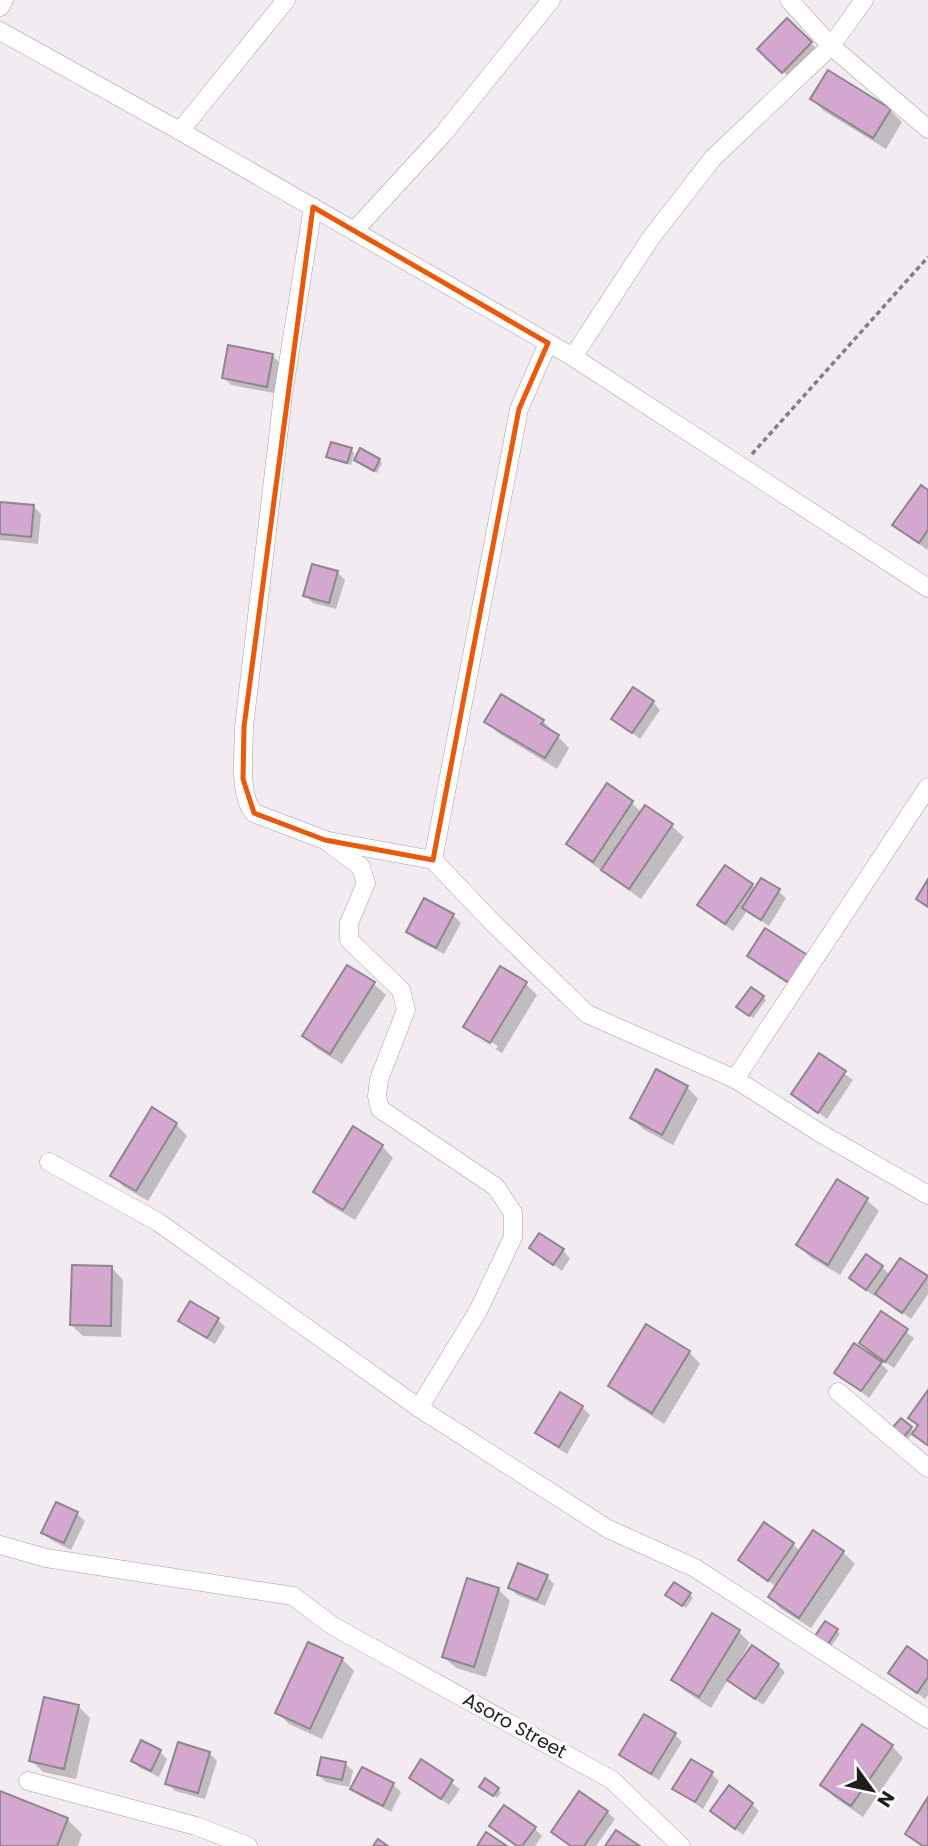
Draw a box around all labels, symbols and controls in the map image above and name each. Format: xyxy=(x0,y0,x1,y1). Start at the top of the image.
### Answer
street label: Asoro Street xyxy=(458,1686,572,1765)
north arrow xyxy=(837,1755,907,1825)
text: N xyxy=(871,1786,901,1812)

